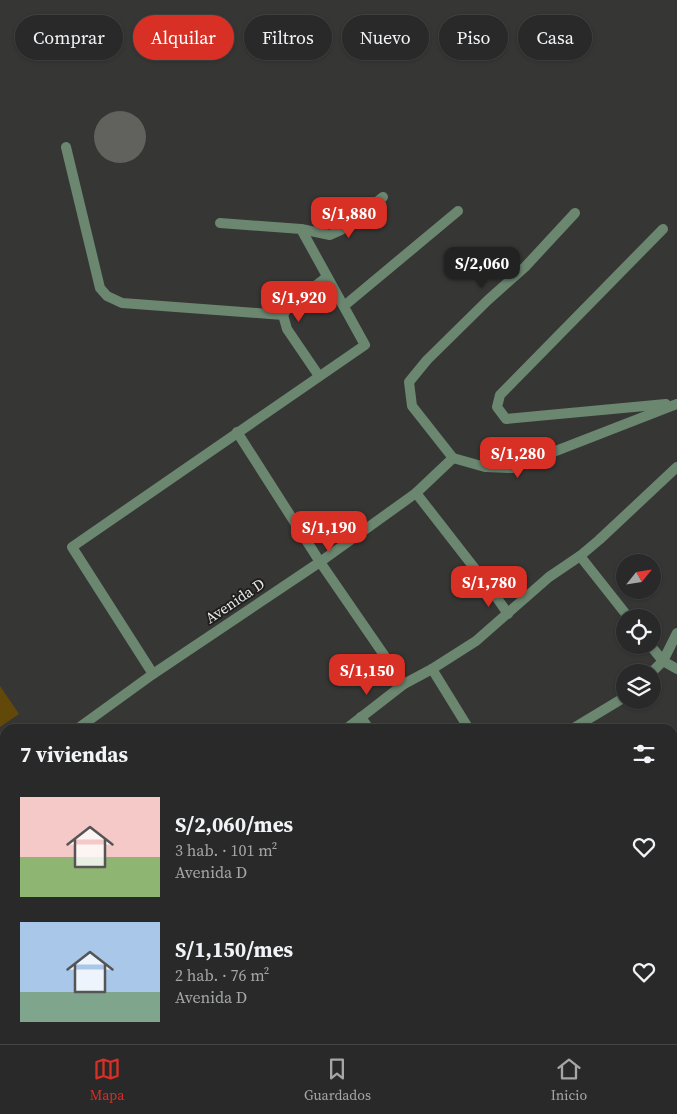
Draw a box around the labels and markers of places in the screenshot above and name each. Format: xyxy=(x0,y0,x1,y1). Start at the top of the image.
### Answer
pin: S/1,880 xyxy=(303,196,395,239)
pin: S/2,060 xyxy=(436,246,528,289)
pin: S/1,920 xyxy=(253,280,345,323)
pin: S/1,280 xyxy=(472,436,564,479)
pin: S/1,190 xyxy=(283,510,375,553)
pin: S/1,780 xyxy=(443,566,535,608)
pin: S/1,150 xyxy=(321,654,413,696)

